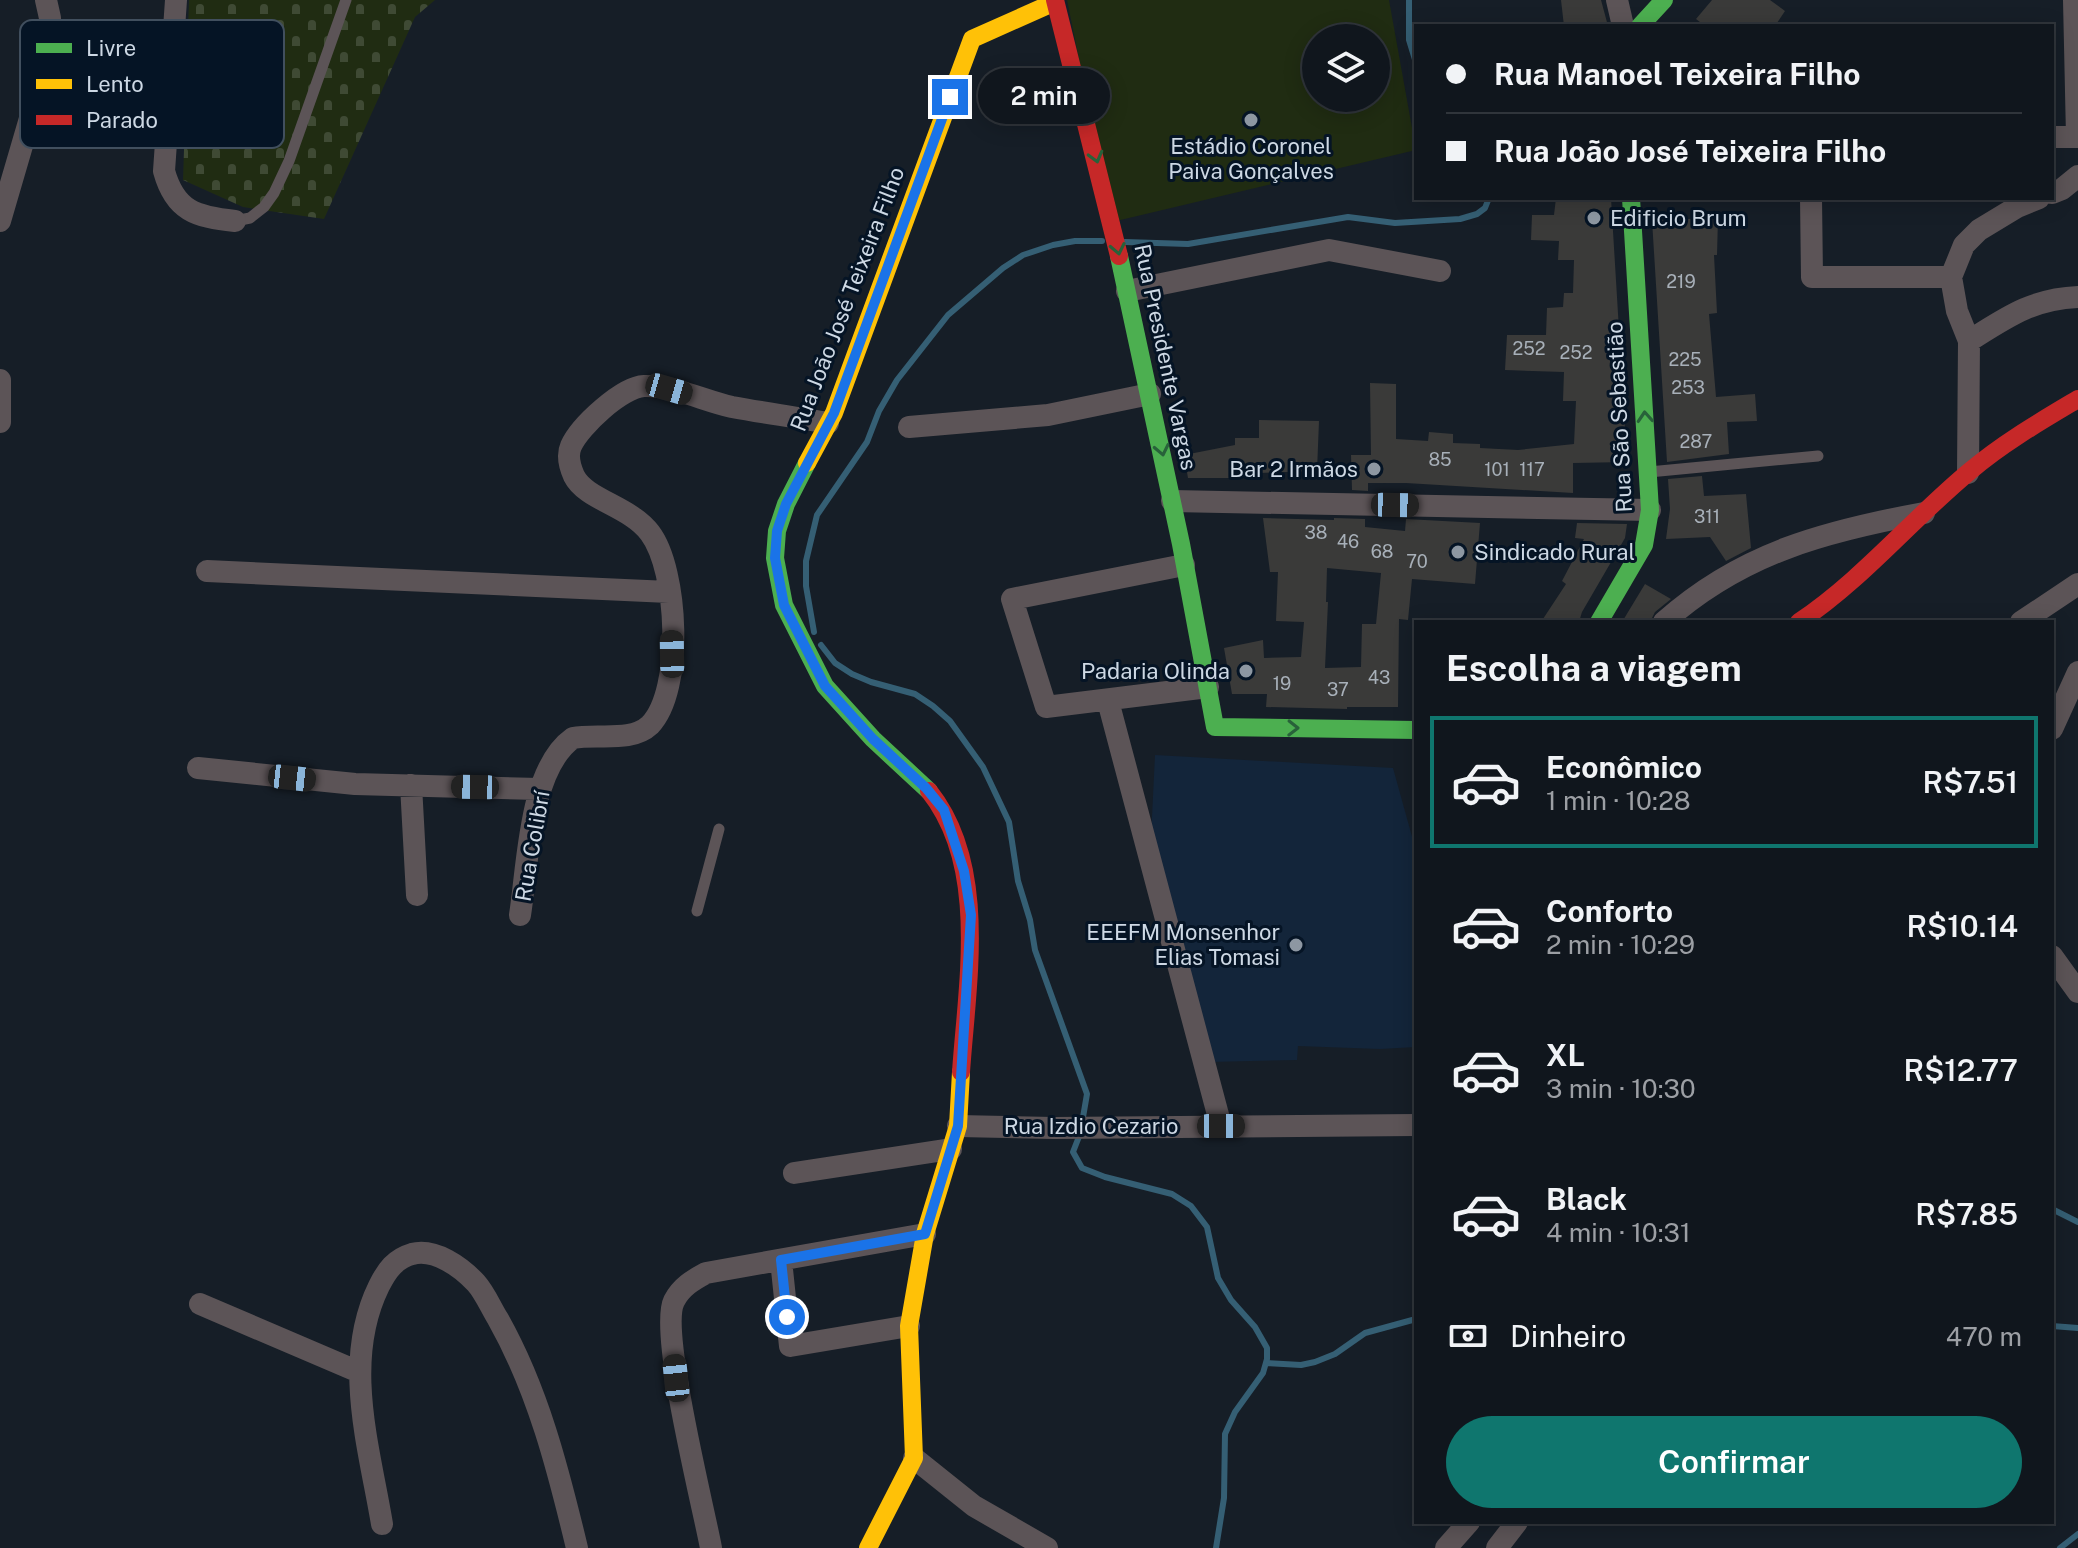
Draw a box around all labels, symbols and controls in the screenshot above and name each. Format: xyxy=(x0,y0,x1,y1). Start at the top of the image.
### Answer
legend xyxy=(20,20,284,148)
map controls xyxy=(1302,24,1390,112)
button: layers xyxy=(1302,24,1390,112)
text: Livre xyxy=(86,35,136,61)
text: Rua Manoel Teixeira Filho xyxy=(1494,56,1861,92)
callout: 2 min xyxy=(978,69,1110,125)
text: Lento xyxy=(86,71,144,97)
route end xyxy=(932,79,968,115)
text: 2 min xyxy=(1010,80,1078,111)
text: Parado xyxy=(86,107,158,133)
marker: Estádio Coronel Paiva Gonçalves xyxy=(1242,111,1260,129)
place label: Estádio Coronel Paiva Gonçalves xyxy=(1168,133,1334,184)
text: Rua João José Teixeira Filho xyxy=(1494,133,1886,169)
one-way arrow xyxy=(1086,149,1103,163)
street label: Rua João José Teixeira Filho xyxy=(785,163,909,435)
place label: Edificio Brum xyxy=(1610,205,1747,231)
marker: Edificio Brum xyxy=(1585,209,1603,227)
one-way arrow xyxy=(1109,242,1126,255)
street label: Rua Presidente Vargas xyxy=(1129,242,1203,472)
house number: 219 xyxy=(1666,271,1696,292)
street label: Rua São Sebastião xyxy=(1601,321,1637,513)
house number: 252 xyxy=(1513,338,1546,359)
house number: 252 xyxy=(1560,342,1593,363)
house number: 225 xyxy=(1669,349,1702,370)
car xyxy=(643,371,695,407)
house number: 253 xyxy=(1671,377,1705,398)
one-way arrow xyxy=(1637,410,1654,423)
house number: 287 xyxy=(1680,431,1712,452)
one-way arrow xyxy=(1153,442,1170,456)
house number: 85 xyxy=(1428,449,1452,470)
place label: Bar 2 Irmãos xyxy=(1229,456,1358,482)
house number: 101 xyxy=(1484,459,1510,480)
house number: 117 xyxy=(1519,459,1545,480)
marker: Bar 2 Irmãos xyxy=(1365,460,1383,478)
car xyxy=(1371,493,1419,517)
house number: 311 xyxy=(1694,506,1720,527)
house number: 38 xyxy=(1305,522,1327,543)
house number: 46 xyxy=(1337,531,1359,552)
place label: Sindicado Rural xyxy=(1474,539,1635,565)
house number: 68 xyxy=(1371,541,1393,562)
marker: Sindicado Rural xyxy=(1449,543,1467,561)
house number: 70 xyxy=(1406,551,1428,572)
car xyxy=(660,630,684,678)
text: Escolha a viagem xyxy=(1446,647,1742,689)
place label: Padaria Olinda xyxy=(1081,658,1230,684)
marker: Padaria Olinda xyxy=(1237,662,1255,680)
house number: 43 xyxy=(1368,667,1390,688)
house number: 19 xyxy=(1273,673,1291,694)
house number: 37 xyxy=(1327,679,1349,700)
one-way arrow xyxy=(1287,719,1300,737)
icon: car xyxy=(1450,746,1522,818)
text: Econômico xyxy=(1546,749,1702,785)
car xyxy=(267,764,317,792)
text: R$7.51 xyxy=(1923,764,2018,800)
car xyxy=(451,775,499,799)
text: 1 min · 10:28 xyxy=(1546,785,1691,816)
street label: Rua Colibrí xyxy=(509,788,555,903)
icon: car xyxy=(1450,890,1522,962)
text: Conforto xyxy=(1546,893,1673,929)
text: R$10.14 xyxy=(1906,908,2018,944)
place label: EEEFM Monsenhor Elias Tomasi xyxy=(1086,919,1280,970)
text: 2 min · 10:29 xyxy=(1546,929,1695,960)
marker: EEEFM Monsenhor Elias Tomasi xyxy=(1287,936,1305,954)
icon: car xyxy=(1450,1034,1522,1106)
text: XL xyxy=(1546,1037,1585,1073)
text: R$12.77 xyxy=(1904,1052,2018,1088)
text: 3 min · 10:30 xyxy=(1546,1073,1696,1104)
street label: Rua Izdio Cezario xyxy=(1004,1113,1178,1139)
car xyxy=(1197,1114,1245,1138)
icon: car xyxy=(1450,1178,1522,1250)
text: Black xyxy=(1546,1181,1627,1217)
text: R$7.85 xyxy=(1915,1196,2018,1232)
text: 4 min · 10:31 xyxy=(1546,1217,1691,1248)
route start xyxy=(769,1299,805,1335)
icon: cash xyxy=(1446,1314,1490,1358)
text: Dinheiro xyxy=(1510,1318,1626,1354)
text: 470 m xyxy=(1946,1321,2022,1352)
car xyxy=(662,1353,690,1403)
button: Confirmar xyxy=(1446,1416,2022,1508)

